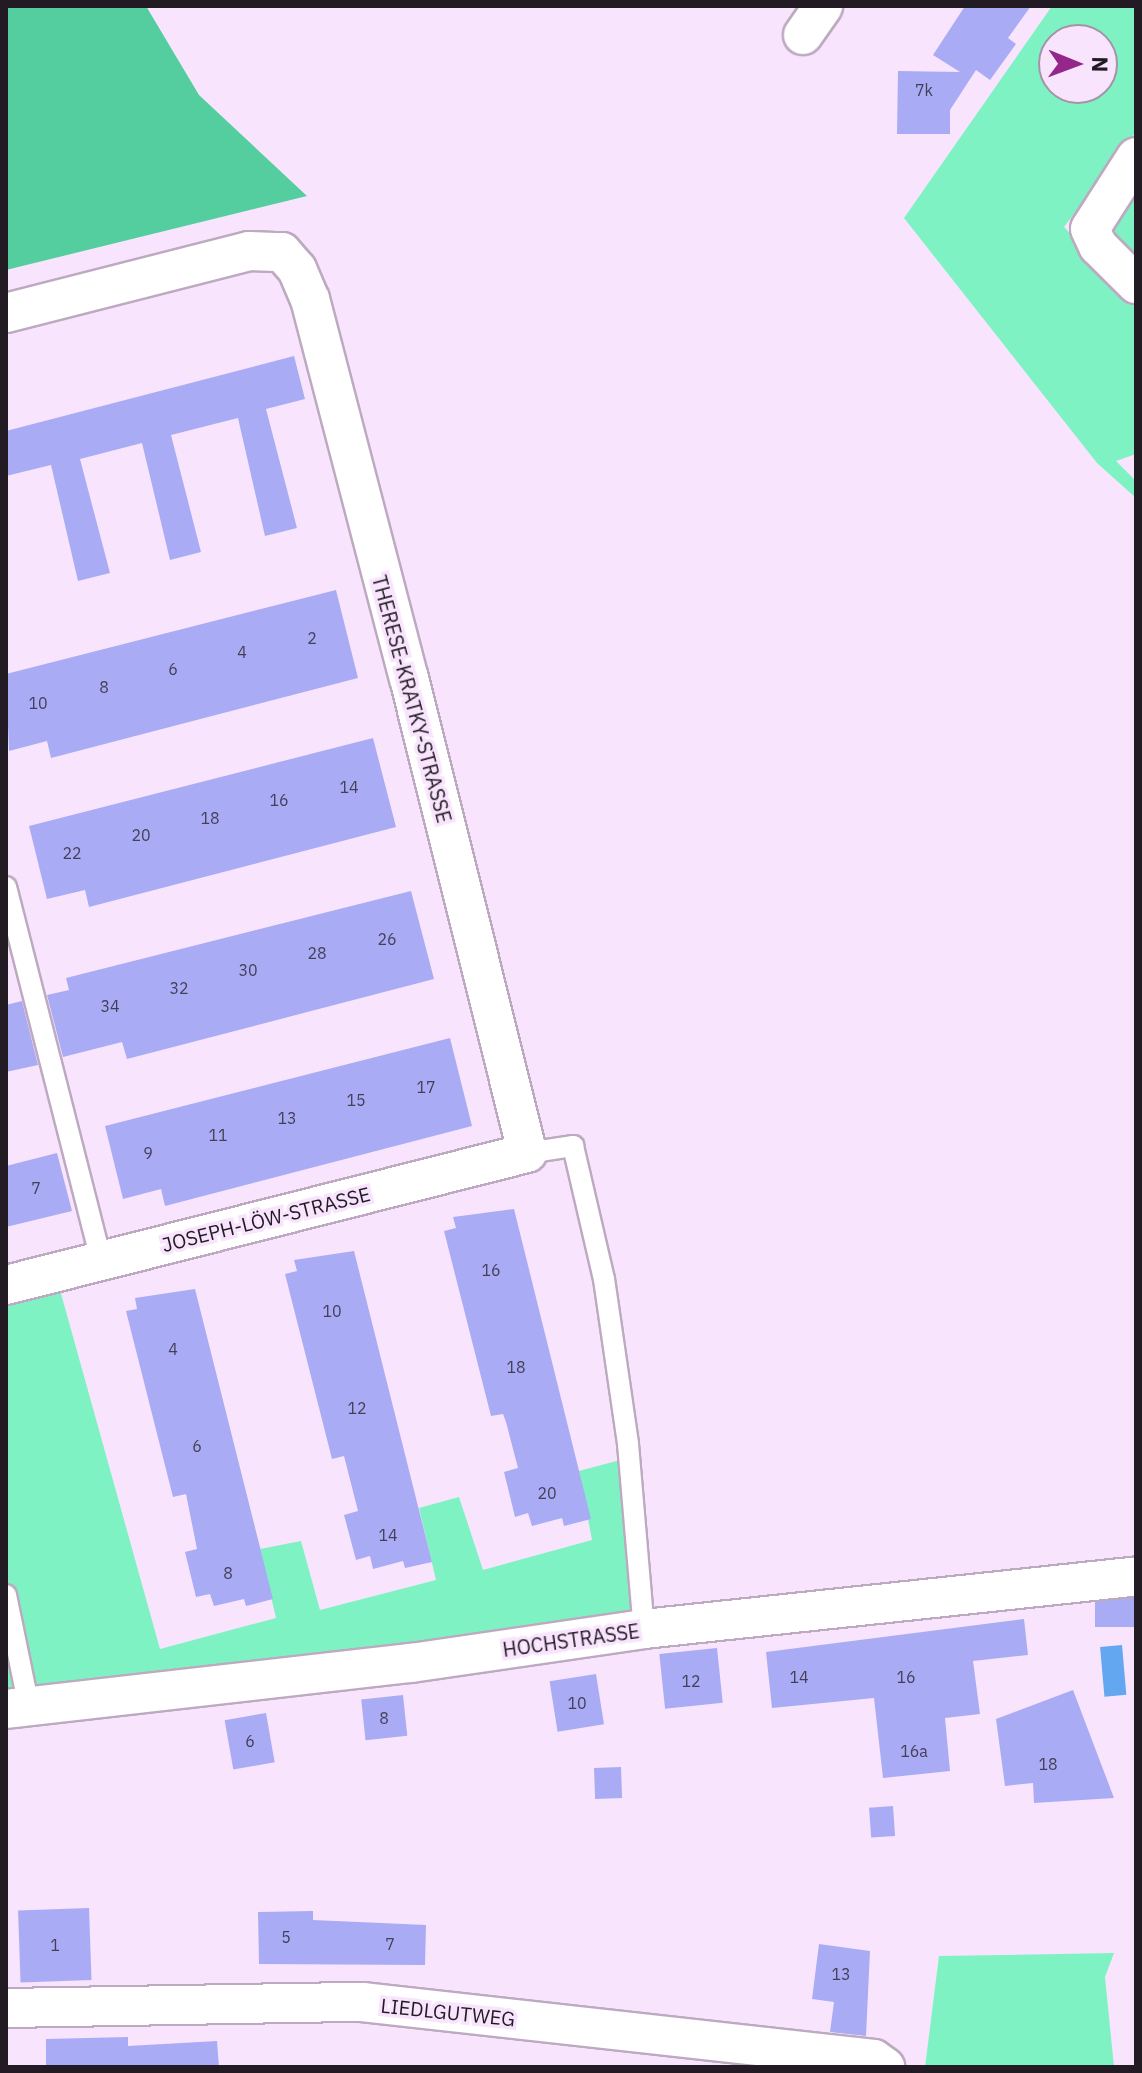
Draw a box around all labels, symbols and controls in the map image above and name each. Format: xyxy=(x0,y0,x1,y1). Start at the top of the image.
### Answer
north arrow xyxy=(1038,24,1118,104)
text: N xyxy=(1086,56,1115,73)
house number: 7k xyxy=(915,80,933,100)
street label: THERESE-KRATKY-STRASSE xyxy=(367,573,457,825)
house number: 2 xyxy=(307,628,317,648)
house number: 4 xyxy=(237,642,247,662)
house number: 6 xyxy=(168,659,178,679)
house number: 8 xyxy=(99,677,109,697)
house number: 10 xyxy=(28,693,48,713)
house number: 14 xyxy=(339,777,359,797)
house number: 16 xyxy=(269,790,289,810)
house number: 18 xyxy=(200,808,220,828)
house number: 20 xyxy=(131,825,151,845)
house number: 22 xyxy=(62,843,82,863)
house number: 26 xyxy=(377,929,397,949)
house number: 28 xyxy=(307,943,327,963)
house number: 30 xyxy=(238,960,258,980)
house number: 32 xyxy=(169,978,189,998)
house number: 34 xyxy=(100,996,120,1016)
house number: 17 xyxy=(416,1077,436,1097)
house number: 15 xyxy=(346,1090,366,1110)
house number: 13 xyxy=(277,1108,297,1128)
house number: 11 xyxy=(208,1125,228,1145)
house number: 9 xyxy=(143,1143,153,1163)
house number: 7 xyxy=(31,1178,41,1198)
street label: JOSEPH-LÖW-STRASSE xyxy=(159,1181,373,1257)
house number: 16 xyxy=(481,1260,501,1280)
house number: 10 xyxy=(322,1301,342,1321)
house number: 4 xyxy=(168,1339,178,1359)
house number: 18 xyxy=(506,1357,526,1377)
house number: 12 xyxy=(347,1398,367,1418)
house number: 6 xyxy=(192,1436,202,1456)
house number: 20 xyxy=(537,1483,557,1503)
house number: 14 xyxy=(378,1525,398,1545)
house number: 8 xyxy=(223,1563,233,1583)
street label: HOCHSTRASSE xyxy=(501,1619,641,1661)
house number: 14 xyxy=(789,1667,809,1687)
house number: 16 xyxy=(896,1667,916,1687)
house number: 12 xyxy=(681,1671,701,1691)
house number: 10 xyxy=(567,1693,587,1713)
house number: 8 xyxy=(379,1708,389,1728)
house number: 6 xyxy=(245,1731,255,1751)
house number: 16a xyxy=(900,1741,928,1761)
house number: 18 xyxy=(1038,1754,1058,1774)
house number: 5 xyxy=(281,1927,291,1947)
house number: 7 xyxy=(385,1934,395,1954)
house number: 1 xyxy=(50,1935,60,1955)
house number: 13 xyxy=(831,1964,851,1984)
street label: LIEDLGUTWEG xyxy=(380,1993,516,2031)

